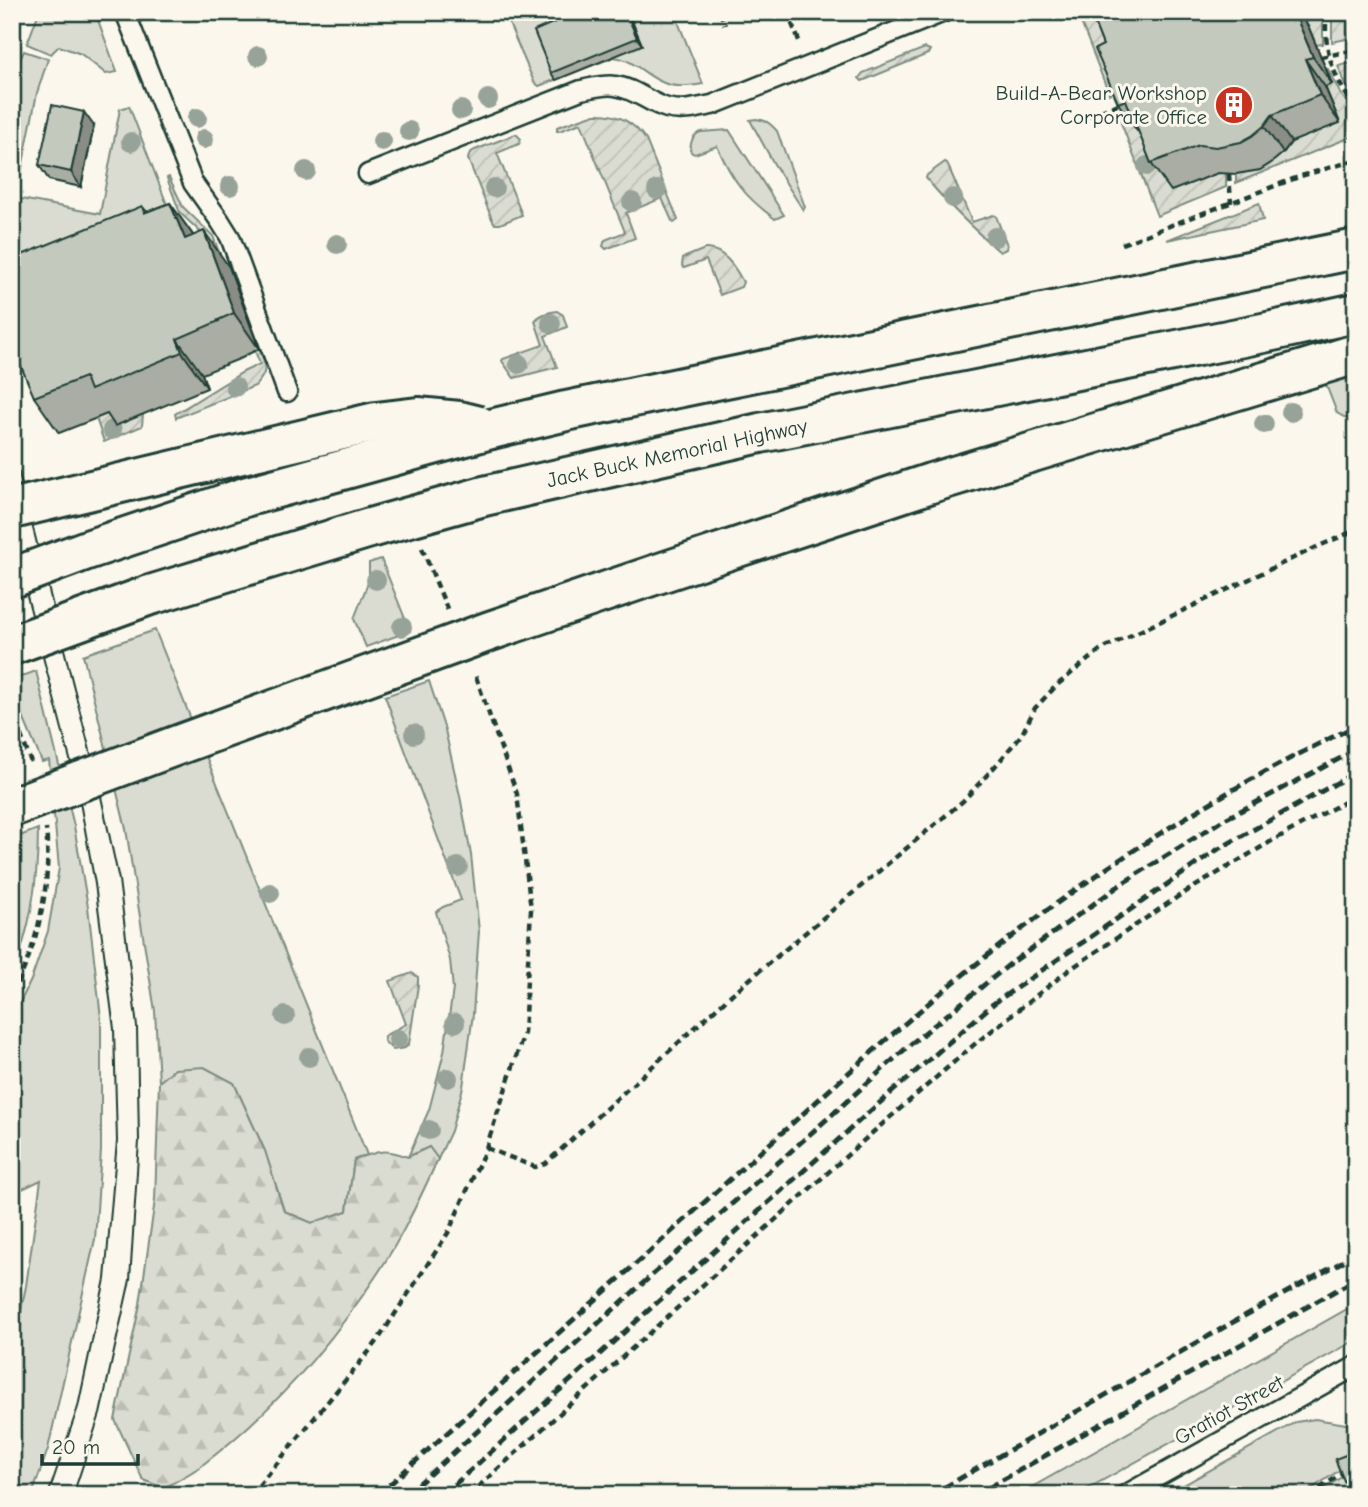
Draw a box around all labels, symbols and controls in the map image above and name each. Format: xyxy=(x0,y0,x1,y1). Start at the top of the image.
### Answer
place label: Build-A-Bear Workshop Corporate Office xyxy=(995,81,1207,129)
building icon: Build-A-Bear Workshop Corporate Office xyxy=(1213,84,1255,126)
street label: Jack Buck Memorial Highway xyxy=(545,414,810,492)
street label: Gratiot Street xyxy=(1170,1370,1289,1450)
scale bar xyxy=(42,1423,138,1467)
text: 20 m xyxy=(52,1435,100,1459)

